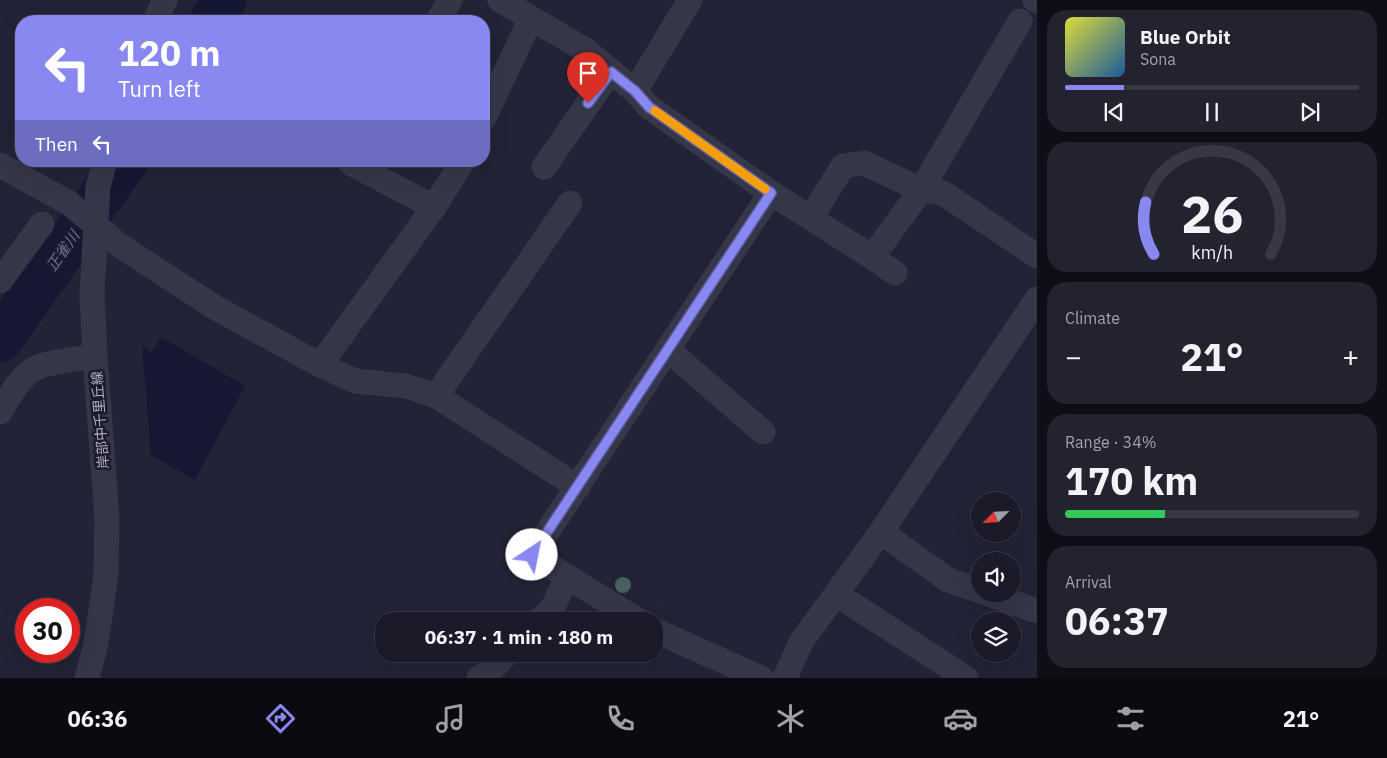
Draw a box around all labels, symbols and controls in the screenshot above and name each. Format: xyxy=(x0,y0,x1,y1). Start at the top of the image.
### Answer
text: Blue Orbit xyxy=(1140,25,1230,49)
text: 120 m xyxy=(118,30,221,76)
icon: left xyxy=(35,35,100,100)
text: Sona xyxy=(1140,49,1176,69)
pin xyxy=(567,52,609,103)
icon: arrive xyxy=(574,59,602,87)
text: Turn left xyxy=(118,74,201,103)
icon: previous xyxy=(1100,98,1128,126)
icon: pause xyxy=(1198,98,1226,126)
icon: next xyxy=(1296,98,1324,126)
icon: left xyxy=(88,130,116,158)
text: Then xyxy=(35,132,78,156)
text: 26 xyxy=(1181,180,1243,247)
water label: 正雀川 xyxy=(42,225,84,275)
text: km/h xyxy=(1191,241,1233,264)
text: Climate xyxy=(1065,308,1120,328)
text: 21° xyxy=(1180,332,1244,381)
text: − xyxy=(1065,338,1082,375)
text: + xyxy=(1342,338,1359,375)
street label: 岸部中千里丘線 xyxy=(88,370,112,470)
text: Range · 34% xyxy=(1065,432,1157,452)
text: 170 km xyxy=(1065,456,1198,505)
north arrow xyxy=(971,492,1021,542)
map controls xyxy=(971,492,1021,662)
position arrow xyxy=(505,528,557,580)
button: sound xyxy=(971,552,1021,602)
text: Arrival xyxy=(1065,572,1112,592)
text: 06:37 xyxy=(1065,596,1169,645)
speed limit sign: 30 xyxy=(15,598,80,663)
button: layers xyxy=(971,612,1021,662)
text: 06:37 · 1 min · 180 m xyxy=(425,625,613,649)
icon: directions xyxy=(263,701,298,736)
icon: music xyxy=(433,701,468,736)
icon: phone xyxy=(603,701,638,736)
icon: climate xyxy=(773,701,808,736)
icon: car xyxy=(943,701,978,736)
icon: filters xyxy=(1113,701,1148,736)
text: 06:36 xyxy=(68,704,128,733)
text: 21° xyxy=(1283,704,1319,733)

